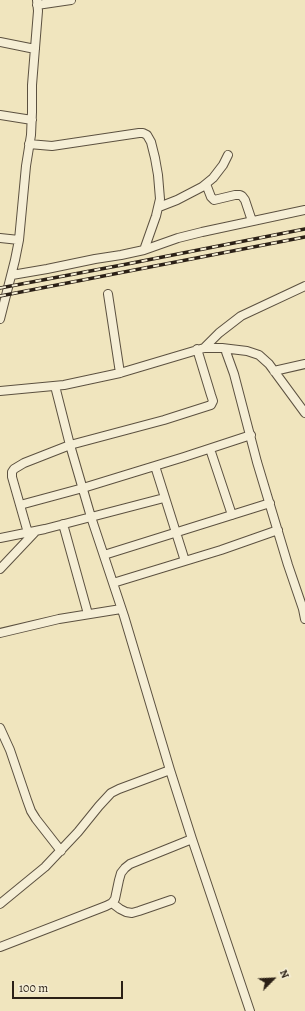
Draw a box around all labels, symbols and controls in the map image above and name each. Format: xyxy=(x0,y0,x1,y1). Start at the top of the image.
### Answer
north arrow xyxy=(253,959,293,999)
text: N xyxy=(276,967,293,981)
scale bar xyxy=(14,973,125,999)
text: 100 m xyxy=(19,980,48,996)

